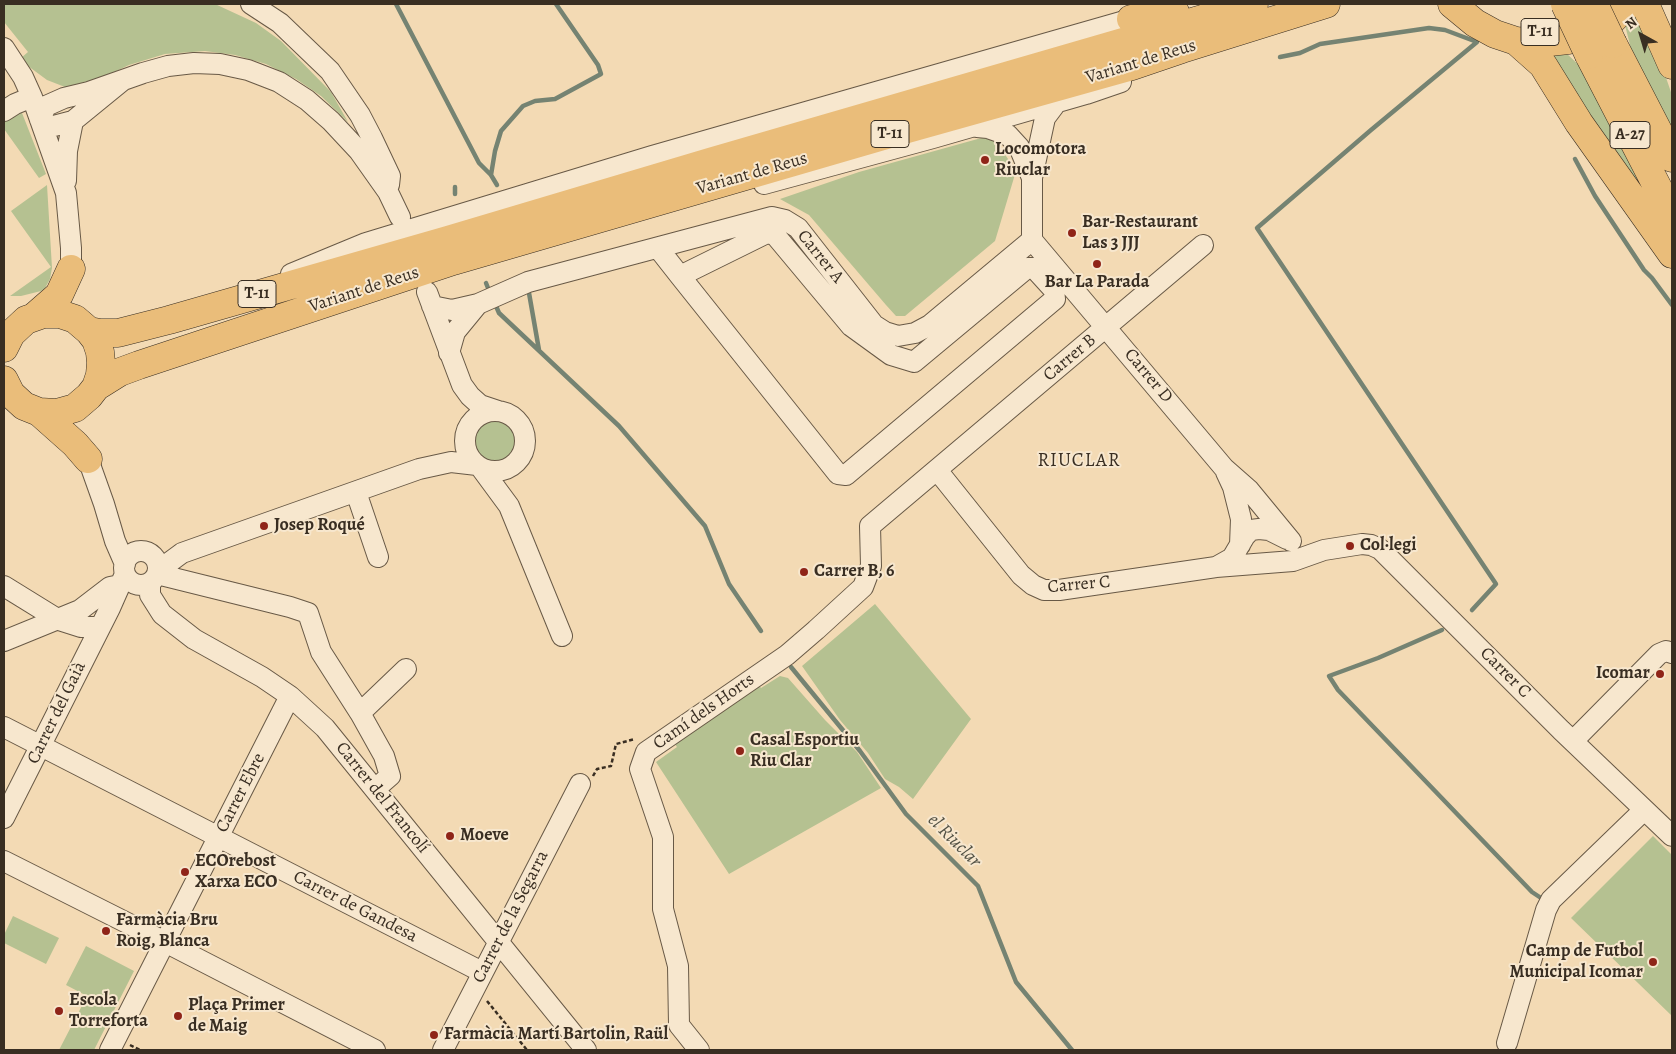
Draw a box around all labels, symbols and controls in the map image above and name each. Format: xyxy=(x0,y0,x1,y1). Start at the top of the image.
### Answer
north arrow xyxy=(1616,10,1666,60)
text: N xyxy=(1621,12,1641,34)
road number: T-11 xyxy=(1521,18,1559,46)
street label: Variant de Reus xyxy=(1083,35,1199,89)
road number: T-11 xyxy=(871,120,909,148)
road number: A-27 xyxy=(1610,122,1650,148)
place label: Locomotora Riuclar xyxy=(995,139,1086,182)
street label: Variant de Reus xyxy=(694,148,810,200)
marker: Locomotora Riuclar xyxy=(979,154,991,166)
place label: Bar-Restaurant Las 3 JJJ xyxy=(1082,212,1198,254)
street label: Carrer A xyxy=(792,226,848,288)
marker: Bar-Restaurant Las 3 JJJ xyxy=(1066,227,1078,239)
marker: Bar La Parada xyxy=(1091,258,1103,270)
street label: Variant de Reus xyxy=(306,262,422,318)
place label: Bar La Parada xyxy=(1045,272,1149,294)
road number: T-11 xyxy=(238,280,276,308)
street label: Carrer B xyxy=(1039,330,1101,386)
street label: Carrer D xyxy=(1119,344,1177,408)
district label: RIUCLAR xyxy=(1037,450,1121,472)
place label: Josep Roqué xyxy=(274,515,365,537)
marker: Josep Roqué xyxy=(258,520,270,532)
place label: Col·legi xyxy=(1360,535,1416,557)
marker: Col·legi xyxy=(1344,540,1356,552)
place label: Carrer B, 6 xyxy=(814,561,894,583)
marker: Carrer B, 6 xyxy=(798,566,810,578)
street label: Carrer C xyxy=(1047,571,1111,599)
street label: Carrer C xyxy=(1475,643,1535,703)
street label: Carrer del Gaià xyxy=(23,658,91,768)
place label: Icomar xyxy=(1596,663,1650,685)
marker: Icomar xyxy=(1654,668,1666,680)
street label: Camí dels Horts xyxy=(649,669,759,755)
place label: Casal Esportiu Riu Clar xyxy=(750,730,859,772)
street label: Carrer del Francolí xyxy=(330,738,434,858)
marker: Casal Esportiu Riu Clar xyxy=(734,745,746,757)
street label: Carrer Ebre xyxy=(212,750,270,836)
water label: el Riuclar xyxy=(922,809,986,873)
place label: Moeve xyxy=(460,825,509,847)
marker: Moeve xyxy=(444,830,456,842)
street label: Carrer de la Segarra xyxy=(468,847,554,987)
place label: ECOrebost Xarxa ECO xyxy=(195,851,277,894)
marker: ECOrebost Xarxa ECO xyxy=(179,866,191,878)
street label: Carrer de Gandesa xyxy=(289,866,421,948)
place label: Farmàcia Bru Roig, Blanca xyxy=(116,910,218,952)
marker: Farmàcia Bru Roig, Blanca xyxy=(100,925,112,937)
place label: Camp de Futbol Municipal Icomar xyxy=(1510,941,1643,984)
marker: Camp de Futbol Municipal Icomar xyxy=(1647,956,1659,968)
place label: Escola Torreforta xyxy=(69,990,148,1032)
place label: Plaça Primer de Maig xyxy=(188,995,285,1038)
marker: Escola Torreforta xyxy=(53,1005,65,1017)
marker: Plaça Primer de Maig xyxy=(172,1010,184,1022)
place label: Farmàcia Martí Bartolin, Raül xyxy=(444,1024,668,1046)
marker: Farmàcia Martí Bartolin, Raül xyxy=(428,1029,440,1041)

